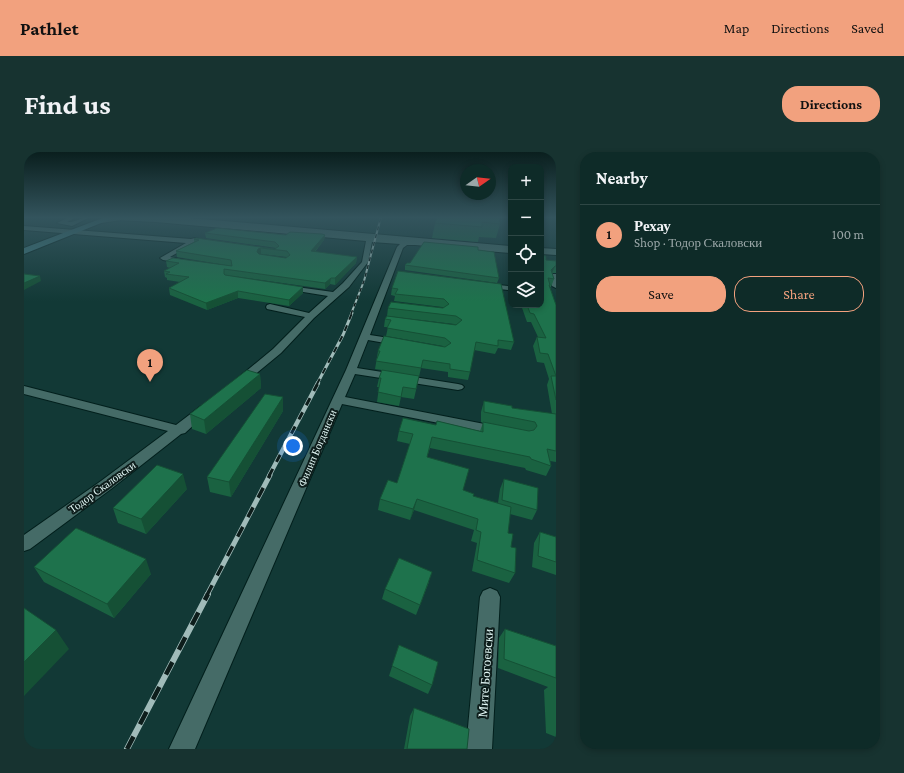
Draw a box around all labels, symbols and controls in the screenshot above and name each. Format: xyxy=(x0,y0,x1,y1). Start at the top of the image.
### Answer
text: Pathlet xyxy=(20,18,78,39)
text: Map xyxy=(724,20,749,36)
text: Directions xyxy=(771,20,829,36)
text: Saved xyxy=(851,20,884,36)
button: Directions xyxy=(782,86,880,122)
text: Find us xyxy=(24,89,111,120)
north arrow xyxy=(460,164,496,200)
map controls xyxy=(508,164,544,308)
button: + xyxy=(508,164,544,200)
text: Nearby xyxy=(596,169,648,188)
button: − xyxy=(508,200,544,236)
text: Рехау xyxy=(634,218,671,234)
text: 1 xyxy=(607,227,611,242)
text: 100 m xyxy=(832,227,864,242)
text: Shop · Тодор Скаловски xyxy=(634,235,762,250)
button: locate xyxy=(508,236,544,272)
button: layers xyxy=(508,272,544,308)
button: Save xyxy=(596,276,726,312)
button: Share xyxy=(734,276,864,312)
pin: 1 xyxy=(137,349,163,382)
street label: Филип Богдански xyxy=(295,408,339,488)
your location xyxy=(283,436,303,456)
street label: Тодор Скаловски xyxy=(66,459,138,515)
street label: Мите Богоевски xyxy=(475,628,496,718)

